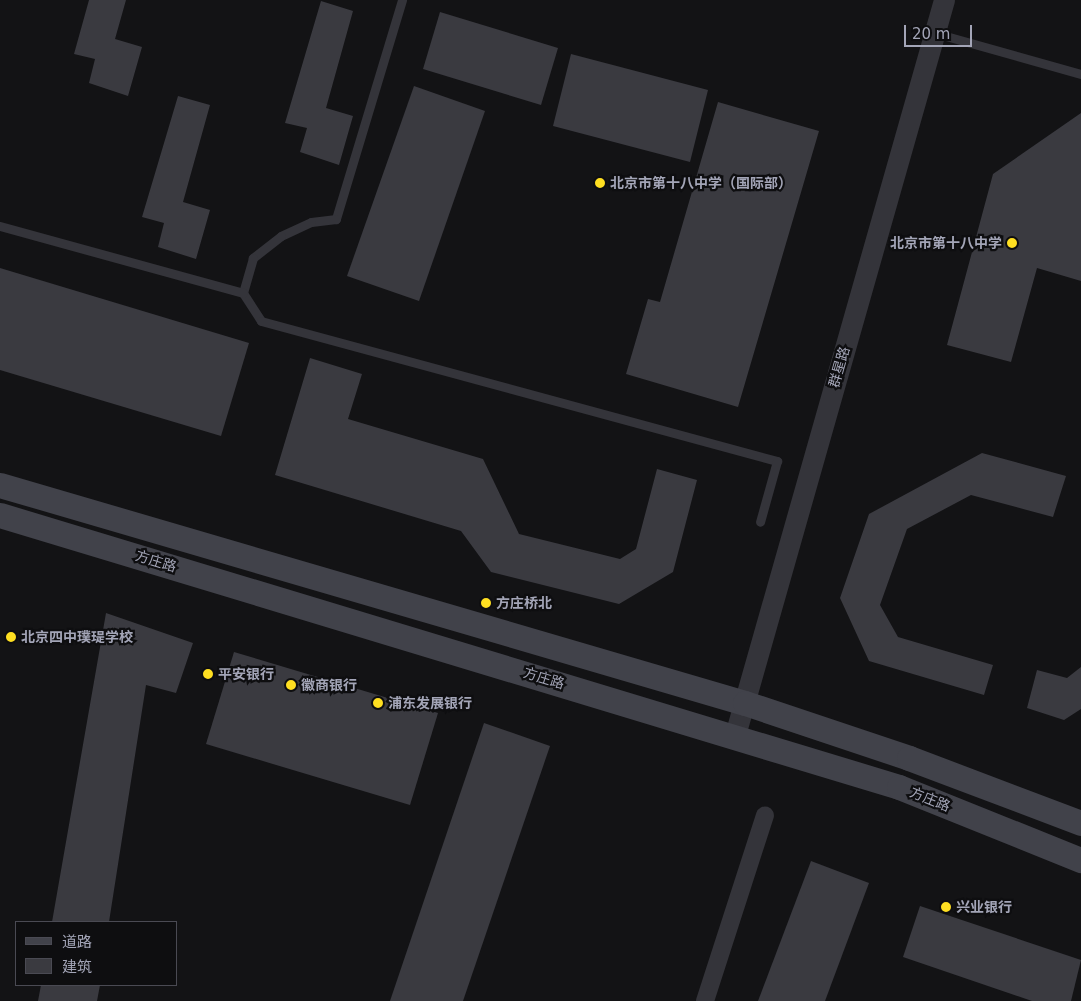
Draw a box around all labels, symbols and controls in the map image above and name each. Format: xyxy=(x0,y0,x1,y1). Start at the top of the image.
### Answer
scale bar xyxy=(906,15,974,47)
text: 20 m xyxy=(912,25,950,43)
place label: 北京市第十八中学（国际部） xyxy=(610,175,792,191)
marker: 北京市第十八中学（国际部） xyxy=(594,177,606,189)
place label: 北京市第十八中学 xyxy=(890,235,1002,251)
marker: 北京市第十八中学 xyxy=(1006,237,1018,249)
street label: 群星路 xyxy=(825,344,853,390)
street label: 方庄路 xyxy=(133,547,179,575)
place label: 方庄桥北 xyxy=(496,595,552,611)
marker: 方庄桥北 xyxy=(480,597,492,609)
place label: 北京四中璞瑅学校 xyxy=(21,629,133,645)
marker: 北京四中璞瑅学校 xyxy=(5,631,17,643)
street label: 方庄路 xyxy=(521,664,567,692)
place label: 平安银行 xyxy=(218,666,274,682)
marker: 平安银行 xyxy=(202,668,214,680)
place label: 徽商银行 xyxy=(301,677,357,693)
marker: 徽商银行 xyxy=(285,679,297,691)
place label: 浦东发展银行 xyxy=(388,695,472,711)
marker: 浦东发展银行 xyxy=(372,697,384,709)
street label: 方庄路 xyxy=(907,783,953,815)
place label: 兴业银行 xyxy=(956,899,1012,915)
marker: 兴业银行 xyxy=(940,901,952,913)
legend xyxy=(15,921,178,986)
text: 道路 xyxy=(62,933,92,951)
text: 建筑 xyxy=(62,958,92,976)

